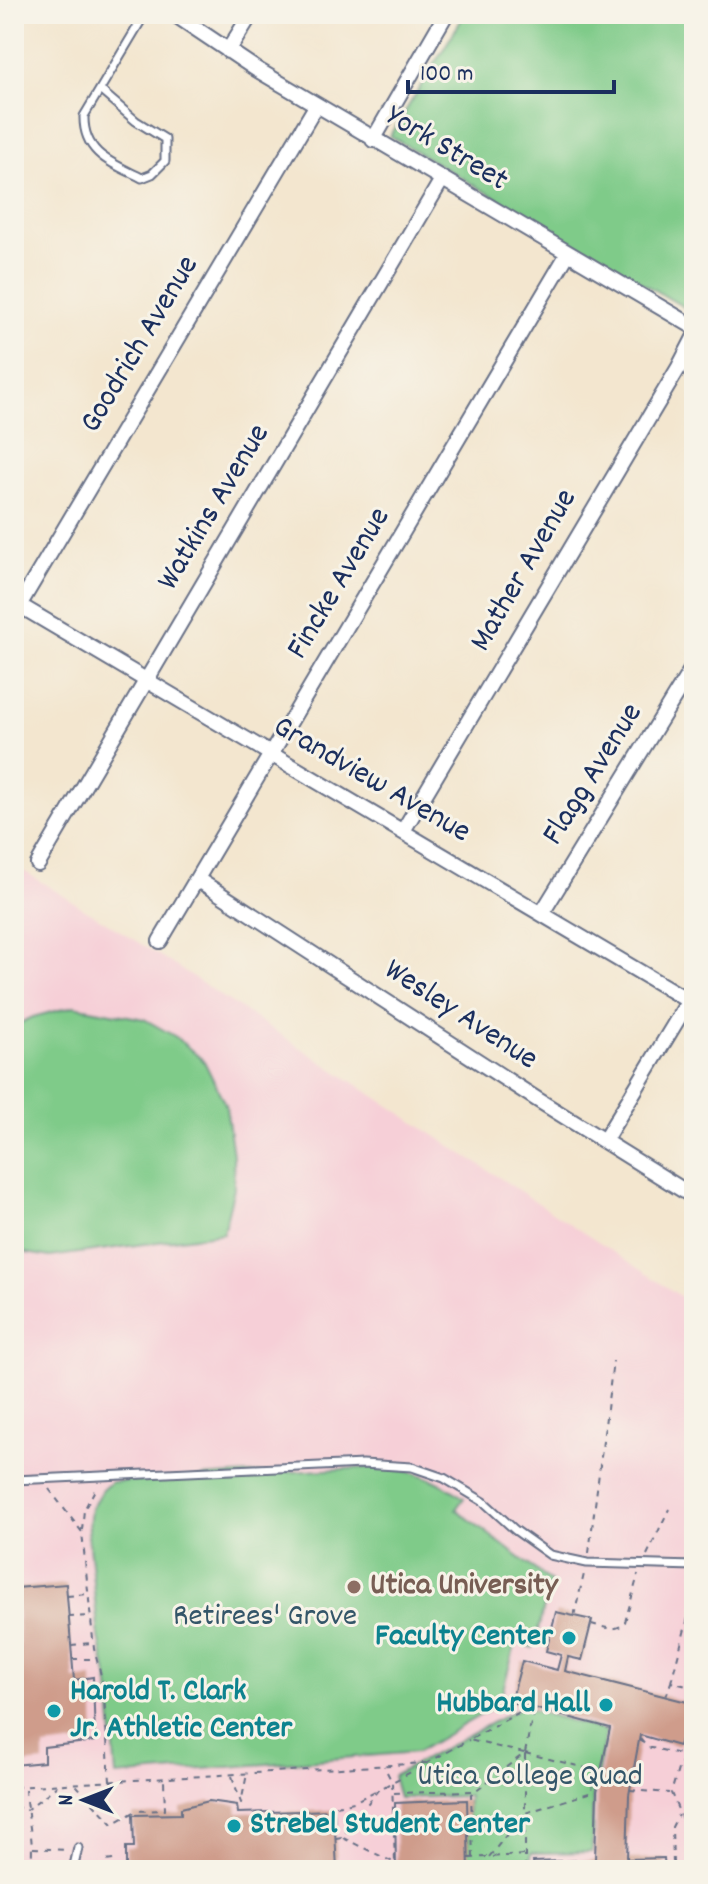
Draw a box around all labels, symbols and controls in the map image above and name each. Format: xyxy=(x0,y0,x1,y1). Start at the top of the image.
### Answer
scale bar xyxy=(408,44,614,94)
text: 100 m xyxy=(420,58,473,92)
street label: York Street xyxy=(376,95,516,205)
street label: Goodrich Avenue xyxy=(70,248,212,442)
street label: Watkins Avenue xyxy=(147,416,283,600)
street label: Mather Avenue xyxy=(460,481,590,661)
street label: Fincke Avenue xyxy=(277,499,403,669)
street label: Flagg Avenue xyxy=(532,695,656,855)
street label: Grandview Avenue xyxy=(264,706,478,856)
street label: Wesley Avenue xyxy=(374,949,546,1083)
place label: Utica University xyxy=(370,1564,559,1610)
marker: Utica University xyxy=(345,1578,363,1596)
park label: Retirees' Grove xyxy=(173,1595,357,1641)
place label: Faculty Center xyxy=(375,1615,554,1661)
marker: Faculty Center xyxy=(560,1629,578,1647)
place label: Harold T. Clark Jr. Athletic Center xyxy=(70,1670,293,1753)
place label: Hubbard Hall xyxy=(436,1682,590,1728)
marker: Hubbard Hall xyxy=(597,1696,615,1714)
marker: Harold T. Clark Jr. Athletic Center xyxy=(45,1702,63,1720)
park label: Utica College Quad xyxy=(417,1755,643,1801)
north arrow xyxy=(44,1760,124,1840)
text: N xyxy=(52,1794,83,1805)
place label: Strebel Student Center xyxy=(250,1803,531,1849)
marker: Strebel Student Center xyxy=(225,1817,243,1835)

